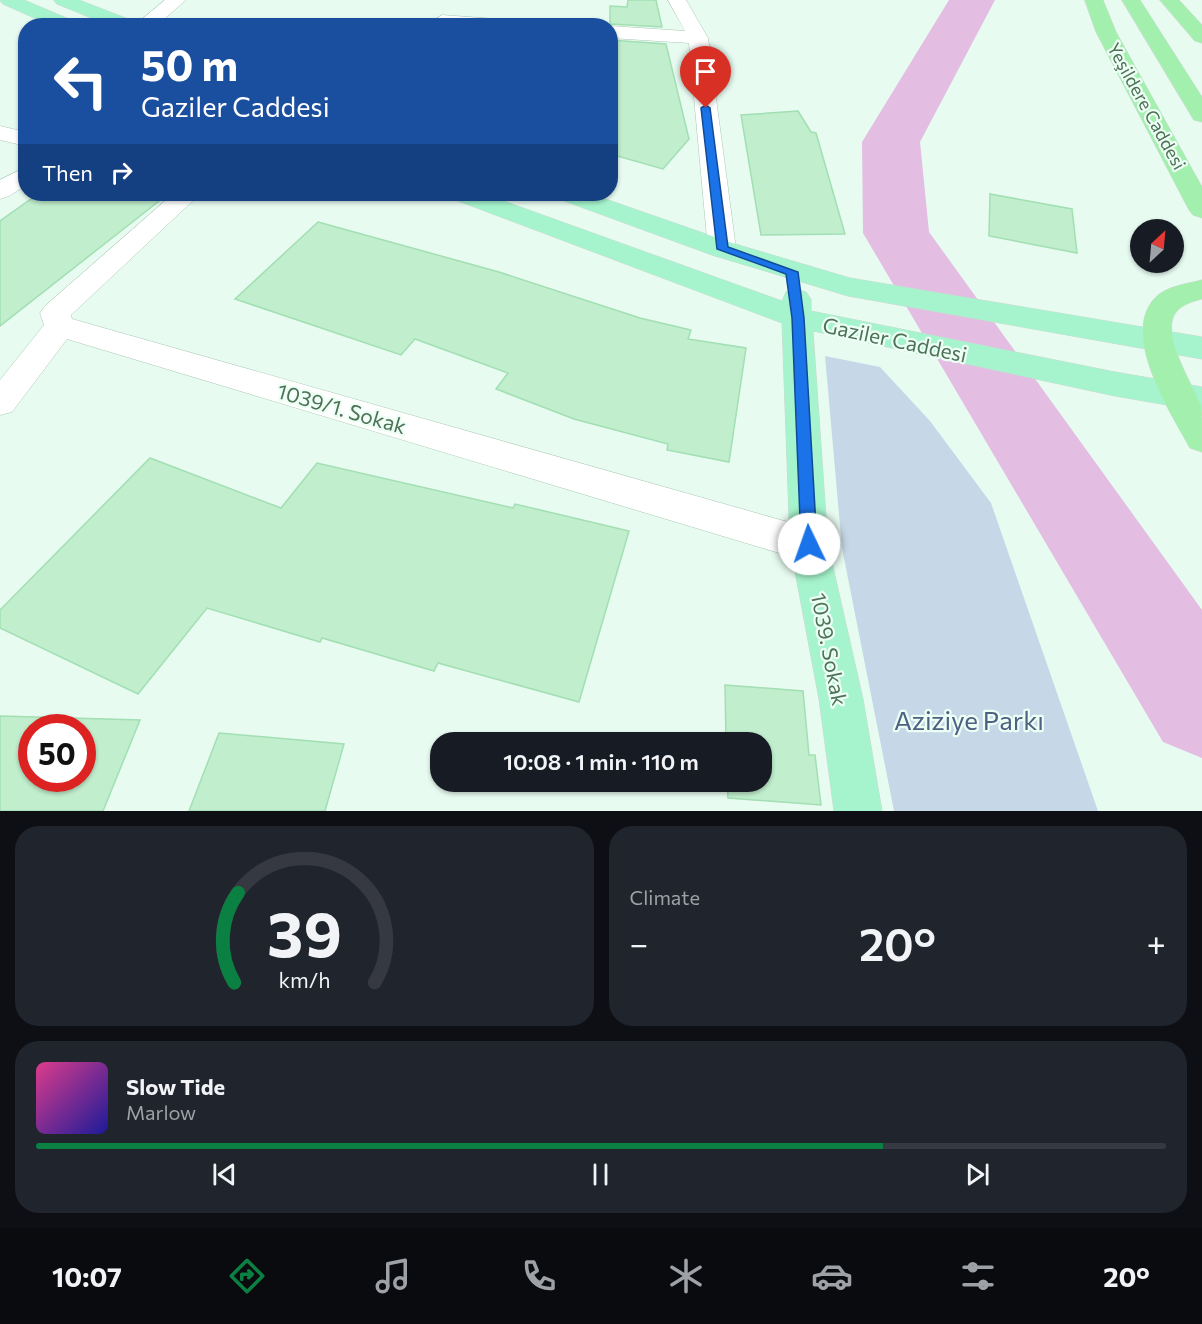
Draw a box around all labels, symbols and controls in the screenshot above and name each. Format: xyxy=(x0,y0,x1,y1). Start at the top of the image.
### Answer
text: 50 m xyxy=(141,38,238,90)
street label: Yeşildere Caddesi xyxy=(1103,39,1191,173)
icon: left xyxy=(42,42,120,120)
pin xyxy=(680,46,731,108)
icon: arrive xyxy=(689,55,722,88)
text: Gaziler Caddesi xyxy=(141,90,330,123)
icon: right xyxy=(105,156,138,189)
text: Then xyxy=(42,159,93,186)
north arrow xyxy=(1130,219,1184,273)
map controls xyxy=(1130,219,1184,273)
street label: Gaziler Caddesi xyxy=(821,312,969,366)
street label: 1039/1. Sokak xyxy=(275,378,409,438)
position arrow xyxy=(777,512,841,576)
street label: 1039. Sokak xyxy=(807,590,853,708)
park label: Aziziye Parkı xyxy=(894,704,1044,735)
speed limit sign: 50 xyxy=(18,714,96,792)
text: 10:08 · 1 min · 110 m xyxy=(503,748,699,775)
text: Climate xyxy=(630,885,700,909)
text: 39 xyxy=(267,894,342,970)
text: 20° xyxy=(859,915,936,970)
text: − xyxy=(630,922,648,963)
text: + xyxy=(1147,922,1166,963)
text: km/h xyxy=(278,966,330,992)
text: Slow Tide xyxy=(126,1073,225,1100)
text: Marlow xyxy=(126,1100,196,1124)
icon: previous xyxy=(208,1158,241,1191)
icon: pause xyxy=(584,1158,617,1191)
icon: next xyxy=(961,1158,994,1191)
icon: directions xyxy=(226,1255,268,1297)
icon: music xyxy=(372,1255,414,1297)
icon: phone xyxy=(518,1255,560,1297)
icon: climate xyxy=(665,1255,707,1297)
icon: car xyxy=(811,1255,853,1297)
icon: filters xyxy=(957,1255,999,1297)
text: 10:07 xyxy=(52,1260,122,1293)
text: 20° xyxy=(1103,1260,1150,1293)

